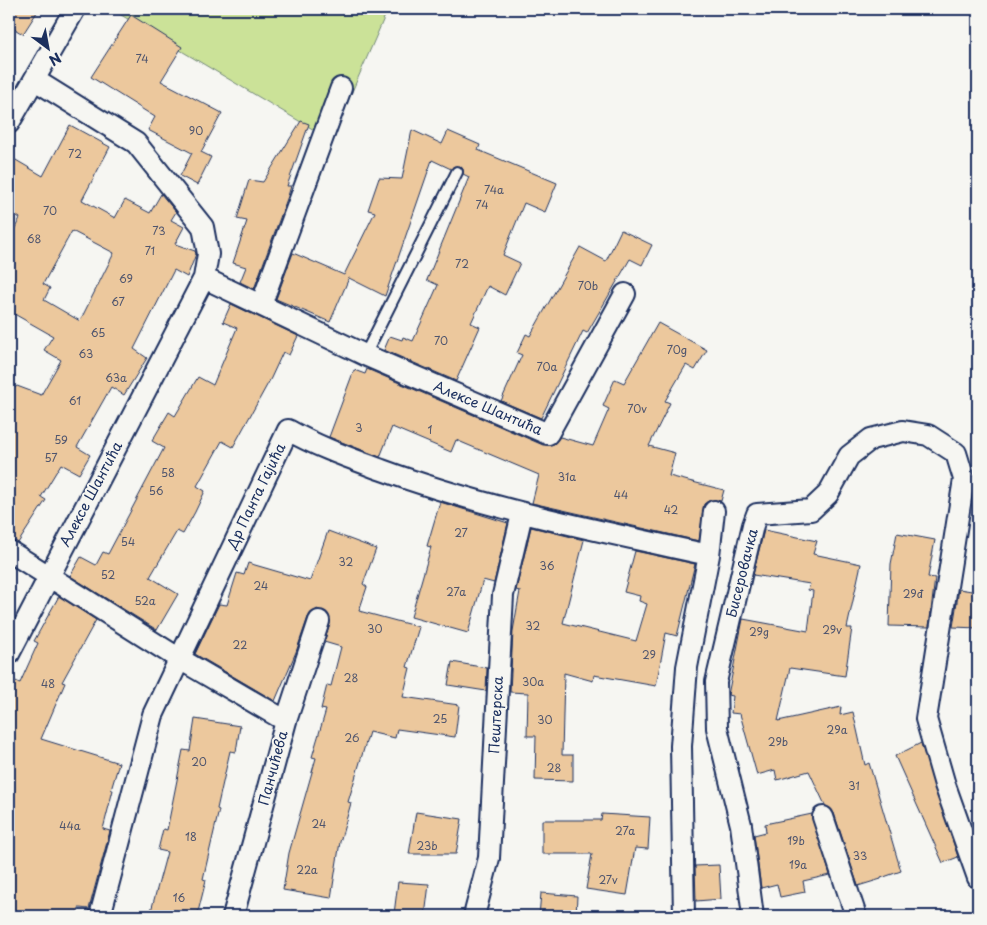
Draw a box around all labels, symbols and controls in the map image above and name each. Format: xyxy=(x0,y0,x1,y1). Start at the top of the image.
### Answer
north arrow xyxy=(22,22,72,72)
text: N xyxy=(45,48,65,71)
house number: 74 xyxy=(135,50,149,67)
house number: 90 xyxy=(189,122,203,139)
house number: 72 xyxy=(68,145,82,162)
house number: 74a xyxy=(484,181,504,198)
house number: 74 xyxy=(475,196,489,213)
house number: 70 xyxy=(43,202,57,219)
house number: 73 xyxy=(152,222,166,239)
house number: 68 xyxy=(27,230,41,247)
house number: 71 xyxy=(145,242,155,259)
house number: 72 xyxy=(455,255,469,272)
house number: 69 xyxy=(119,270,133,287)
house number: 70b xyxy=(578,277,598,294)
house number: 67 xyxy=(111,293,125,310)
house number: 65 xyxy=(91,324,105,341)
house number: 70 xyxy=(434,332,448,349)
house number: 70g xyxy=(667,341,687,358)
house number: 63 xyxy=(79,345,93,362)
house number: 70a xyxy=(537,358,558,375)
house number: 63a xyxy=(105,369,127,386)
street label: Алексе Шантића xyxy=(431,375,546,440)
house number: 61 xyxy=(69,392,81,409)
house number: 70v xyxy=(627,400,647,417)
house number: 3 xyxy=(355,419,363,436)
house number: 1 xyxy=(428,421,433,438)
house number: 59 xyxy=(54,431,68,448)
street label: Алексе Шантића xyxy=(54,437,127,550)
street label: Др Панта Гајића xyxy=(220,439,290,553)
house number: 57 xyxy=(44,449,58,466)
house number: 58 xyxy=(161,464,175,481)
house number: 31a xyxy=(558,468,576,485)
house number: 56 xyxy=(149,482,164,499)
house number: 44 xyxy=(614,486,628,503)
house number: 42 xyxy=(664,501,679,518)
house number: 27 xyxy=(454,524,468,541)
street label: Бисеровачка xyxy=(720,526,763,620)
house number: 54 xyxy=(121,533,135,550)
house number: 32 xyxy=(339,553,354,570)
house number: 36 xyxy=(540,557,555,574)
house number: 52 xyxy=(101,566,115,583)
house number: 24 xyxy=(254,577,268,594)
house number: 27a xyxy=(446,583,466,600)
house number: 29đ xyxy=(903,585,924,602)
house number: 52a xyxy=(134,592,156,609)
house number: 32 xyxy=(526,617,541,634)
house number: 30 xyxy=(367,620,383,637)
house number: 29v xyxy=(822,621,842,638)
house number: 29g xyxy=(749,623,769,640)
house number: 22 xyxy=(233,636,247,653)
house number: 29 xyxy=(642,646,656,663)
house number: 28 xyxy=(344,669,358,686)
house number: 30a xyxy=(522,673,544,690)
house number: 48 xyxy=(41,675,55,692)
street label: Пештерска xyxy=(483,675,508,754)
house number: 25 xyxy=(433,710,447,727)
house number: 30 xyxy=(537,711,553,728)
house number: 29a xyxy=(827,721,848,738)
street label: Панчићева xyxy=(253,728,293,807)
house number: 26 xyxy=(344,729,360,746)
house number: 29b xyxy=(768,733,788,750)
house number: 20 xyxy=(191,753,207,770)
house number: 28 xyxy=(547,759,561,776)
house number: 31 xyxy=(848,777,860,794)
house number: 24 xyxy=(312,815,326,832)
house number: 44a xyxy=(59,817,81,834)
house number: 27a xyxy=(615,822,635,839)
house number: 18 xyxy=(185,828,197,845)
house number: 19b xyxy=(787,832,805,849)
house number: 23b xyxy=(416,837,438,854)
house number: 33 xyxy=(853,847,867,864)
house number: 19a xyxy=(789,856,807,873)
house number: 22a xyxy=(296,861,318,878)
house number: 27v xyxy=(598,871,618,888)
house number: 16 xyxy=(173,889,186,906)

